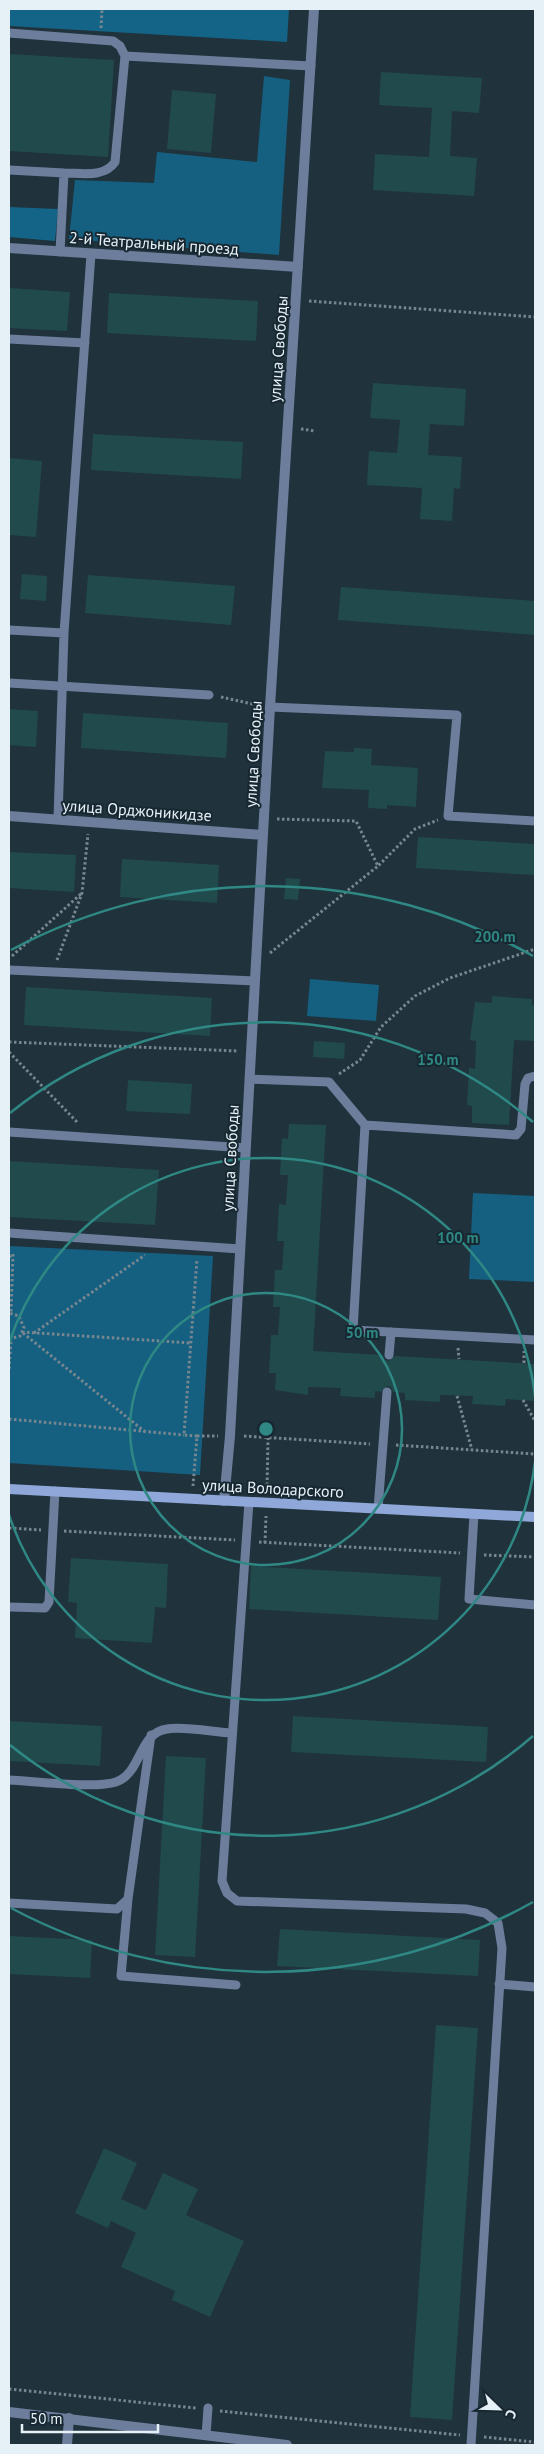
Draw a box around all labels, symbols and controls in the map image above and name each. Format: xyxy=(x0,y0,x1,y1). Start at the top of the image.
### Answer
street label: 2-й Театральный проезд xyxy=(68,227,240,259)
street label: улица Свободы xyxy=(264,295,292,403)
street label: улица Свободы xyxy=(240,700,266,808)
street label: улица Орджоникидзе xyxy=(62,795,212,825)
text: 200 m xyxy=(474,927,516,946)
text: 150 m xyxy=(417,1050,459,1069)
street label: улица Свободы xyxy=(217,1104,243,1212)
text: 100 m xyxy=(437,1228,479,1247)
text: 50 m xyxy=(346,1323,378,1342)
centre of rings xyxy=(257,1420,275,1438)
street label: улица Володарского xyxy=(202,1474,344,1502)
north arrow xyxy=(474,2384,524,2434)
scale bar xyxy=(22,2402,159,2434)
text: С xyxy=(501,2407,521,2421)
text: 50 m xyxy=(30,2409,63,2428)

